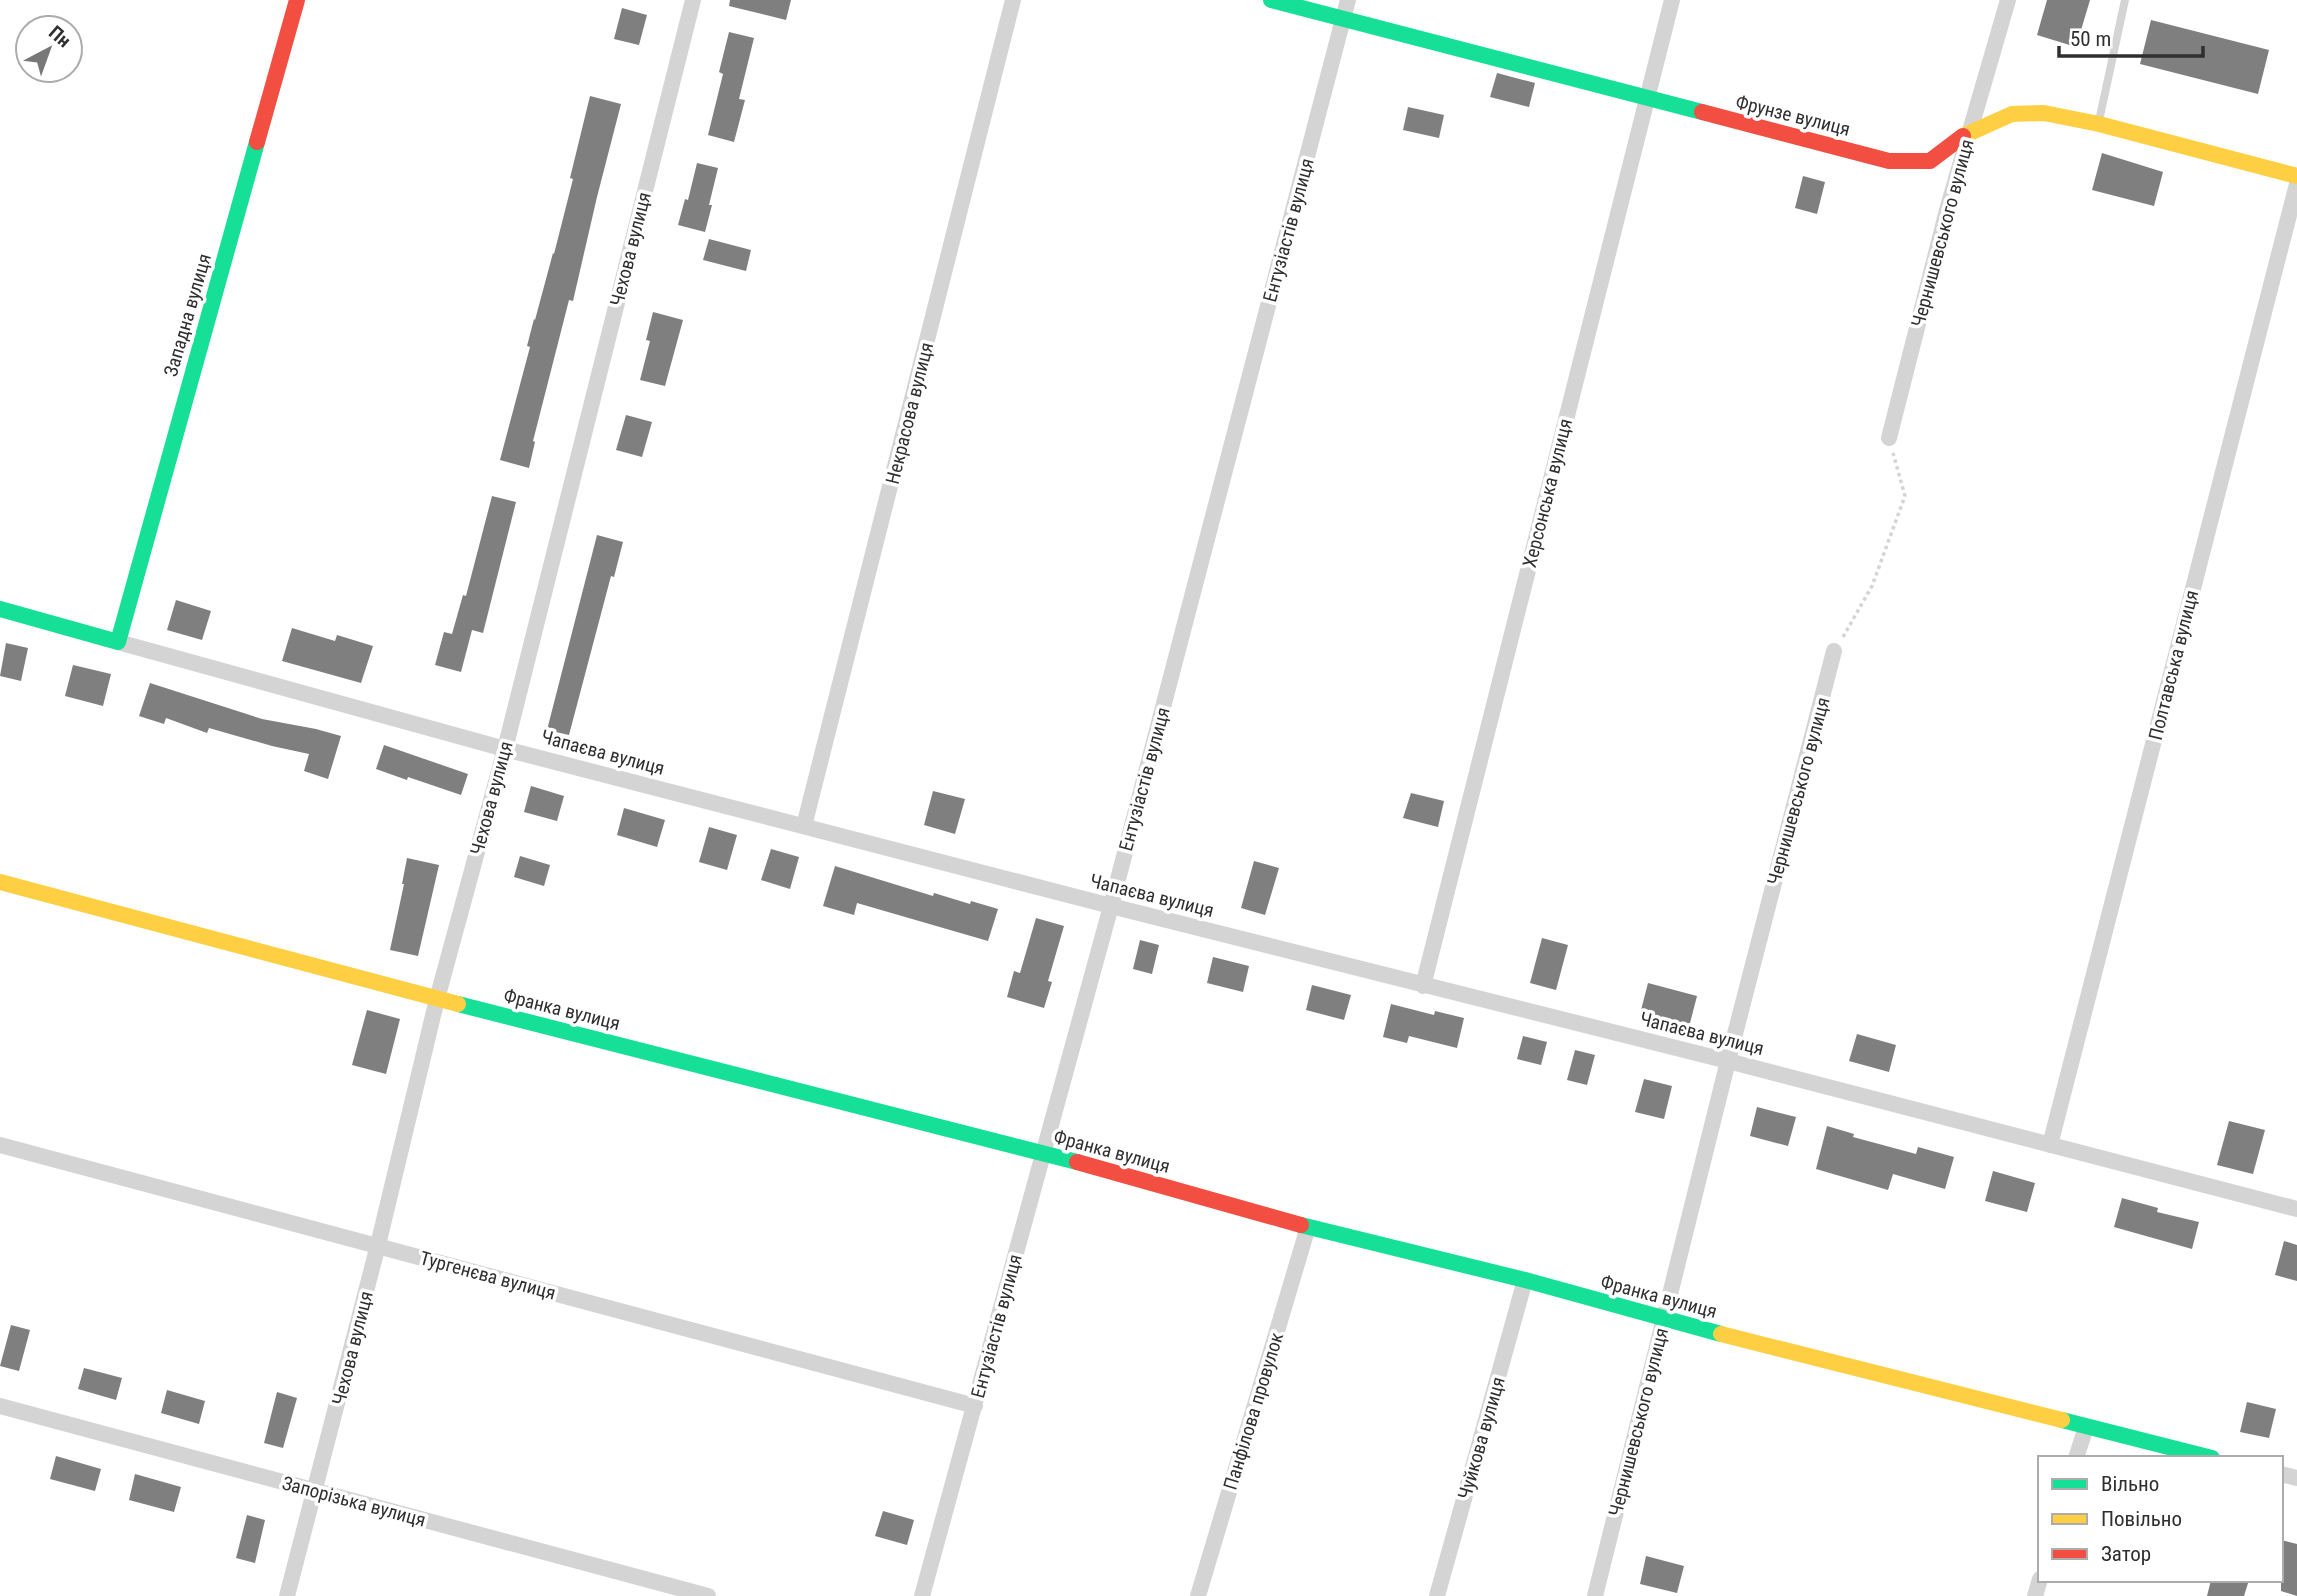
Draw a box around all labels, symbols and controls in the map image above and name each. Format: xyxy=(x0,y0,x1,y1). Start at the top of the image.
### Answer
north arrow xyxy=(14,14,84,84)
scale bar xyxy=(2059,14,2202,58)
text: Пн xyxy=(44,21,75,52)
text: 50 m xyxy=(2070,27,2111,51)
street label: Фрунзе вулиця xyxy=(1733,90,1852,141)
street label: Чернишевського вулиця xyxy=(1906,137,1979,330)
street label: Ентузіастів вулиця xyxy=(1258,156,1319,305)
street label: Чехова вулиця xyxy=(605,190,656,308)
street label: Западна вулиця xyxy=(159,251,216,379)
street label: Некрасова вулиця xyxy=(881,340,938,486)
street label: Херсонська вулиця xyxy=(1518,416,1577,570)
street label: Полтавська вулиця xyxy=(2144,588,2203,742)
street label: Чернишевського вулиця xyxy=(1762,695,1835,888)
street label: Ентузіастів вулиця xyxy=(1114,705,1175,854)
street label: Чапаєва вулиця xyxy=(539,725,667,780)
street label: Чехова вулиця xyxy=(465,739,518,857)
street label: Чапаєва вулиця xyxy=(1088,869,1216,922)
street label: Франка вулиця xyxy=(501,984,622,1035)
street label: Чапаєва вулиця xyxy=(1638,1007,1766,1060)
street label: Франка вулиця xyxy=(1051,1125,1172,1178)
street label: Тургенєва вулиця xyxy=(417,1246,558,1305)
street label: Ентузіастів вулиця xyxy=(966,1252,1027,1401)
street label: Франка вулиця xyxy=(1598,1270,1719,1323)
street label: Чехова вулиця xyxy=(327,1289,378,1407)
street label: Чернишевського вулиця xyxy=(1604,1325,1673,1519)
street label: Панфілова провулок xyxy=(1219,1330,1288,1492)
street label: Чуйкова вулиця xyxy=(1453,1374,1510,1502)
legend xyxy=(2038,1456,2283,1582)
street label: Запорізька вулиця xyxy=(280,1471,428,1532)
text: Вільно xyxy=(2101,1472,2159,1496)
text: Повільно xyxy=(2101,1507,2182,1531)
text: Затор xyxy=(2101,1542,2151,1566)

